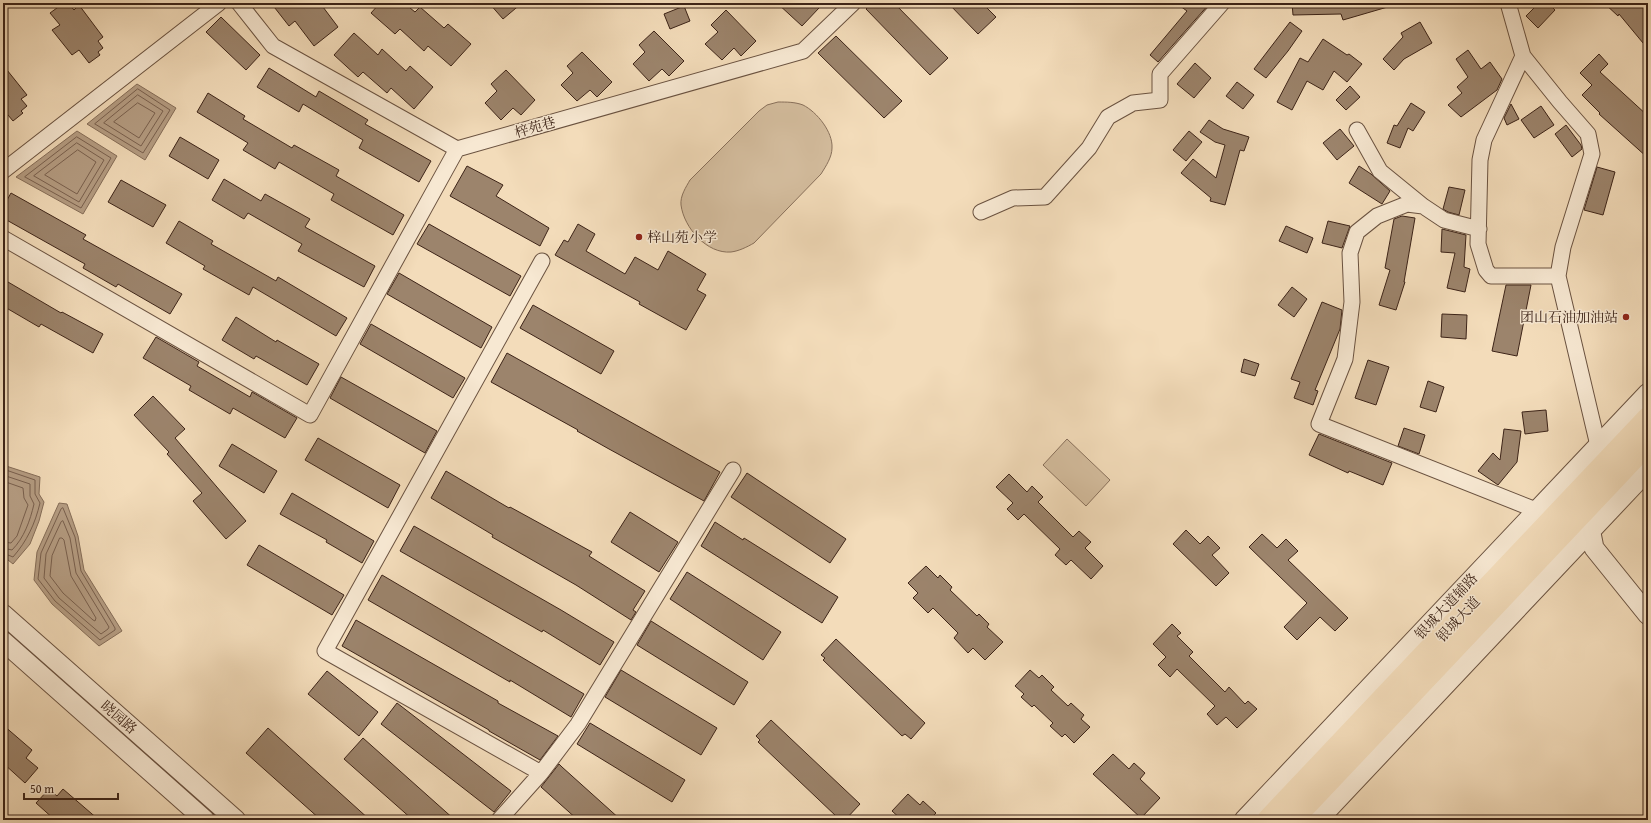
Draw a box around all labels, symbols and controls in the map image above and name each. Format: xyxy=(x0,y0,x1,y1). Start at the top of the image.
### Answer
street label: 梓苑巷 xyxy=(512,112,558,142)
place label: 梓山苑小学 xyxy=(647,227,717,247)
marker: 梓山苑小学 xyxy=(634,232,644,242)
place label: 团山石油加油站 xyxy=(1520,307,1618,327)
marker: 团山石油加油站 xyxy=(1621,312,1631,322)
street label: 银城大道辅路 xyxy=(1411,570,1481,642)
street label: 银城大道 xyxy=(1433,593,1483,645)
street label: 晓园路 xyxy=(97,696,141,738)
scale bar xyxy=(24,775,118,801)
text: 50 m xyxy=(30,780,54,797)

